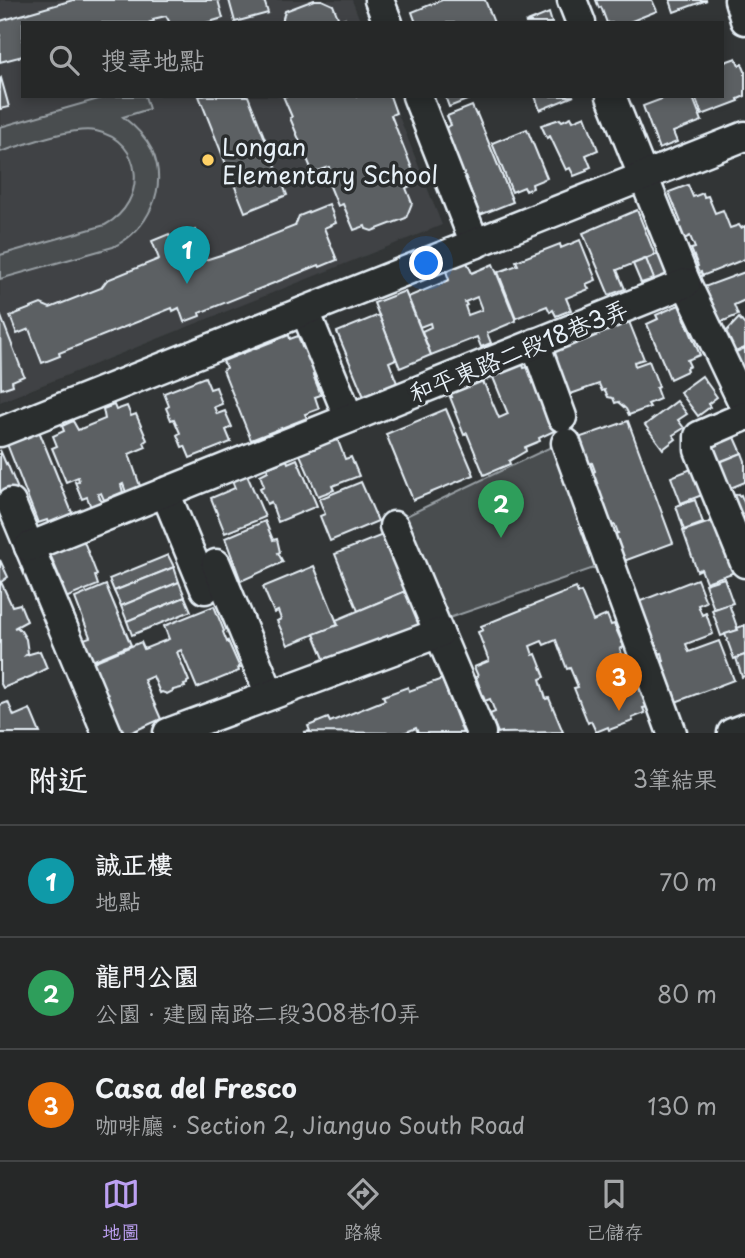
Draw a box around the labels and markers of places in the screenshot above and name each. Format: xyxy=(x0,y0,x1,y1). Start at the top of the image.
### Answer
place label: Longan Elementary School xyxy=(222,128,438,192)
marker: Longan Elementary School xyxy=(200,152,216,168)
pin: 1 xyxy=(164,226,210,284)
pin: 2 xyxy=(478,480,524,538)
pin: 3 xyxy=(596,653,642,711)

